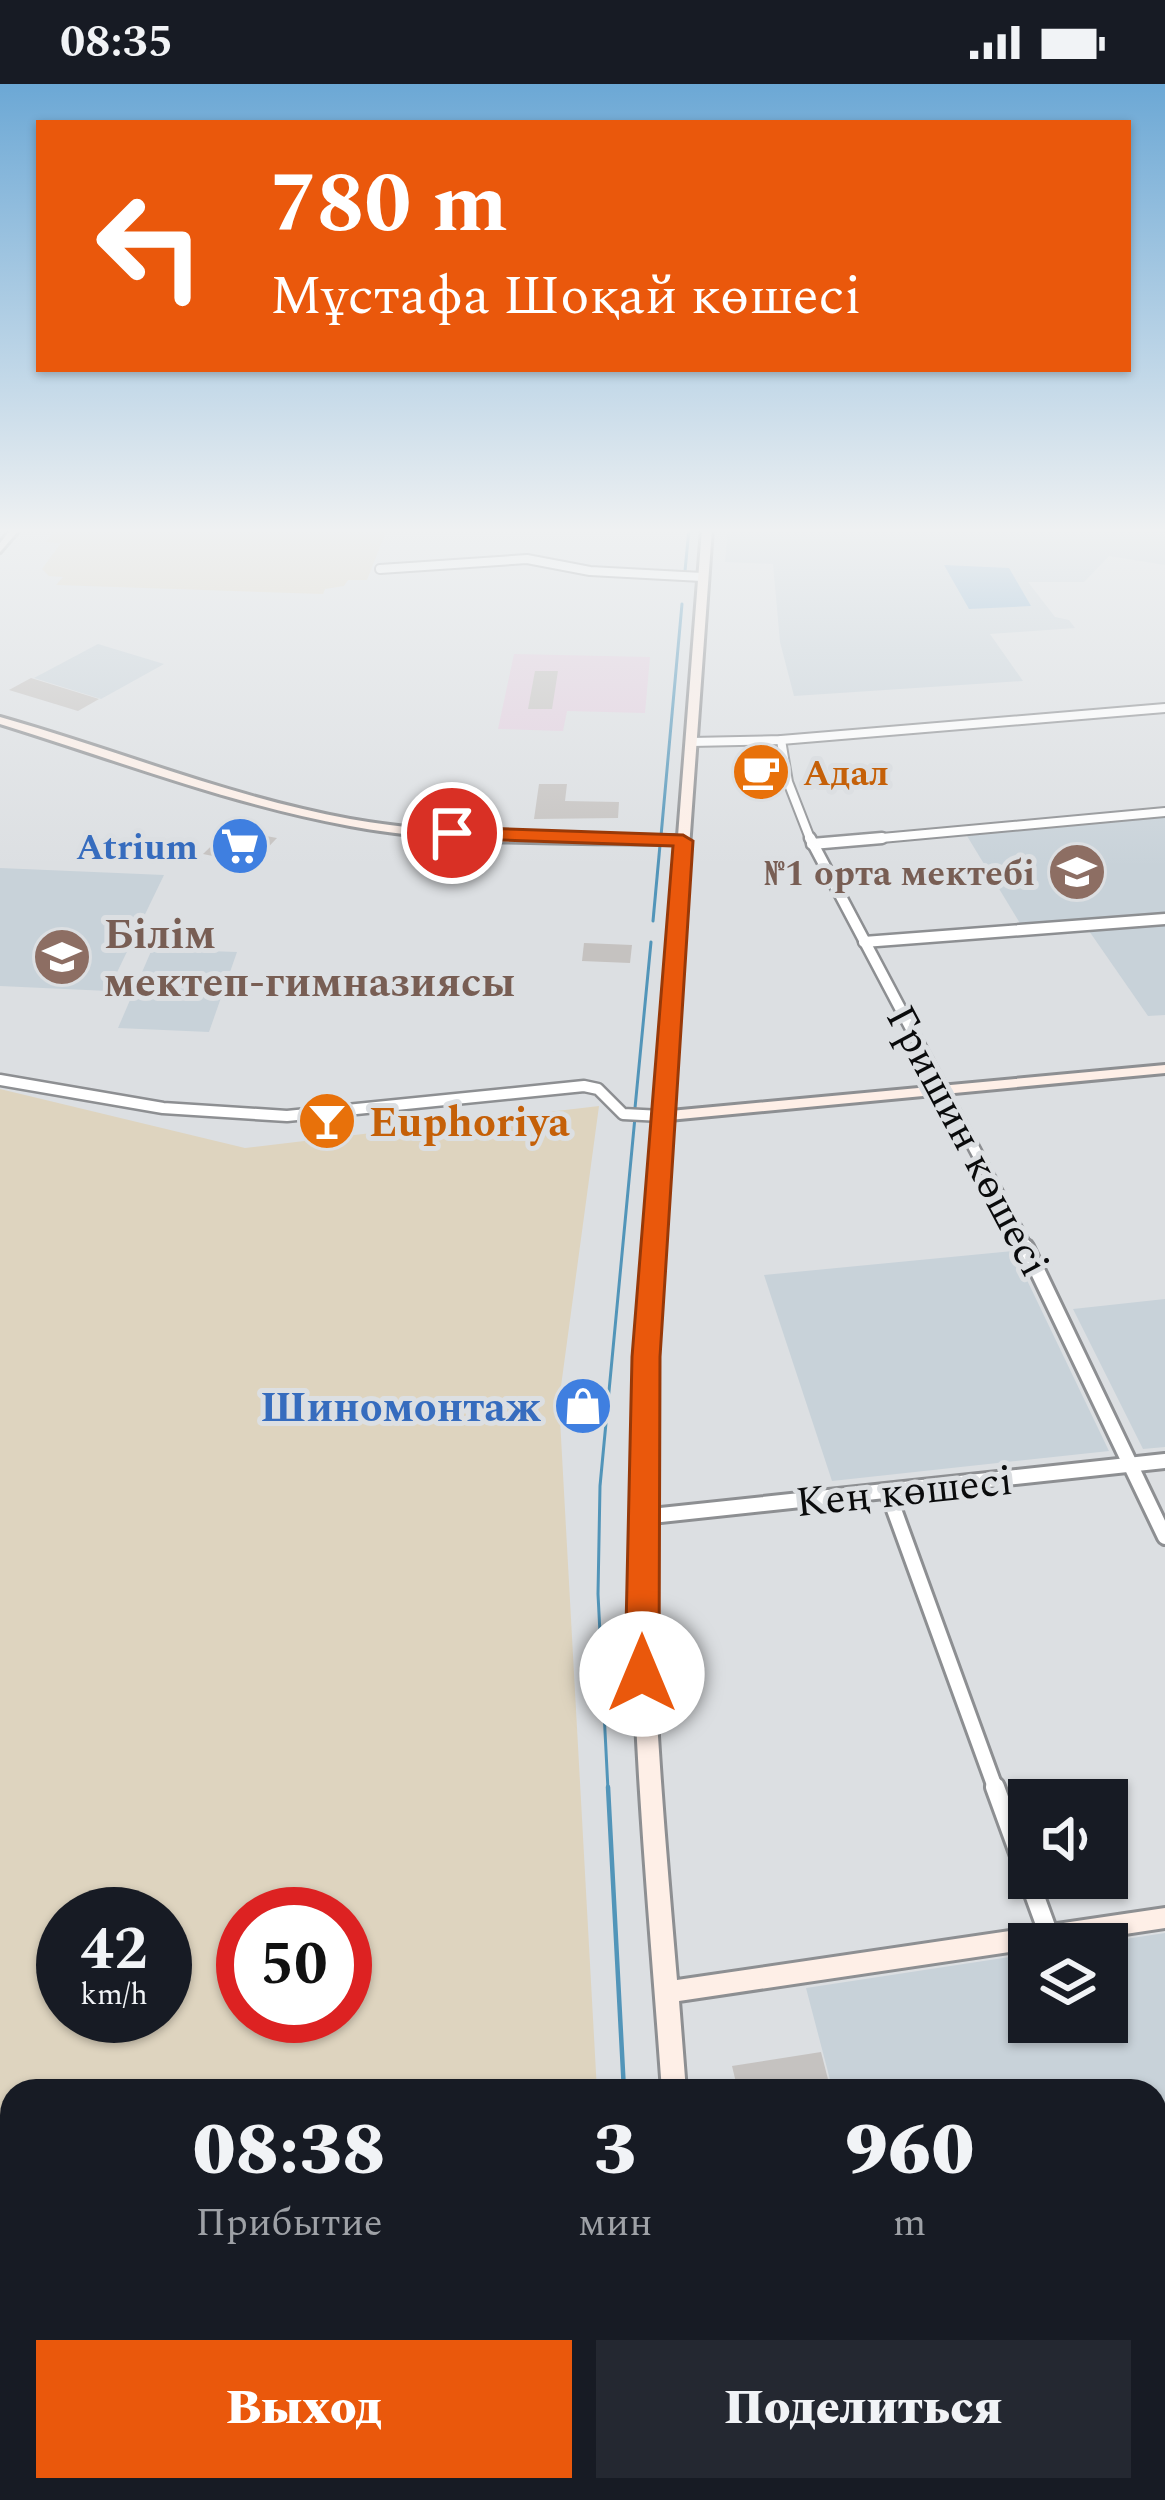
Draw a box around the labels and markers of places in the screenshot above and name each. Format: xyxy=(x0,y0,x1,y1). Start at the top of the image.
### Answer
cafe icon: Адал xyxy=(730,741,792,803)
place label: Адал xyxy=(803,747,889,802)
pin xyxy=(401,782,503,884)
supermarket icon: Atrium xyxy=(209,815,271,877)
place label: Atrium xyxy=(76,821,198,876)
school or university icon: №1 орта мектебі xyxy=(1046,841,1108,903)
place label: №1 орта мектебі xyxy=(765,847,1035,902)
place label: Білім мектеп-гимназиясы xyxy=(104,904,515,1015)
school or university icon: Білім мектеп-гимназиясы xyxy=(31,926,93,988)
bar icon: Euphoriya xyxy=(296,1090,358,1152)
place label: Euphoriya xyxy=(369,1092,570,1155)
shop icon: Шиномонтаж xyxy=(552,1375,614,1437)
place label: Шиномонтаж xyxy=(260,1377,542,1440)

